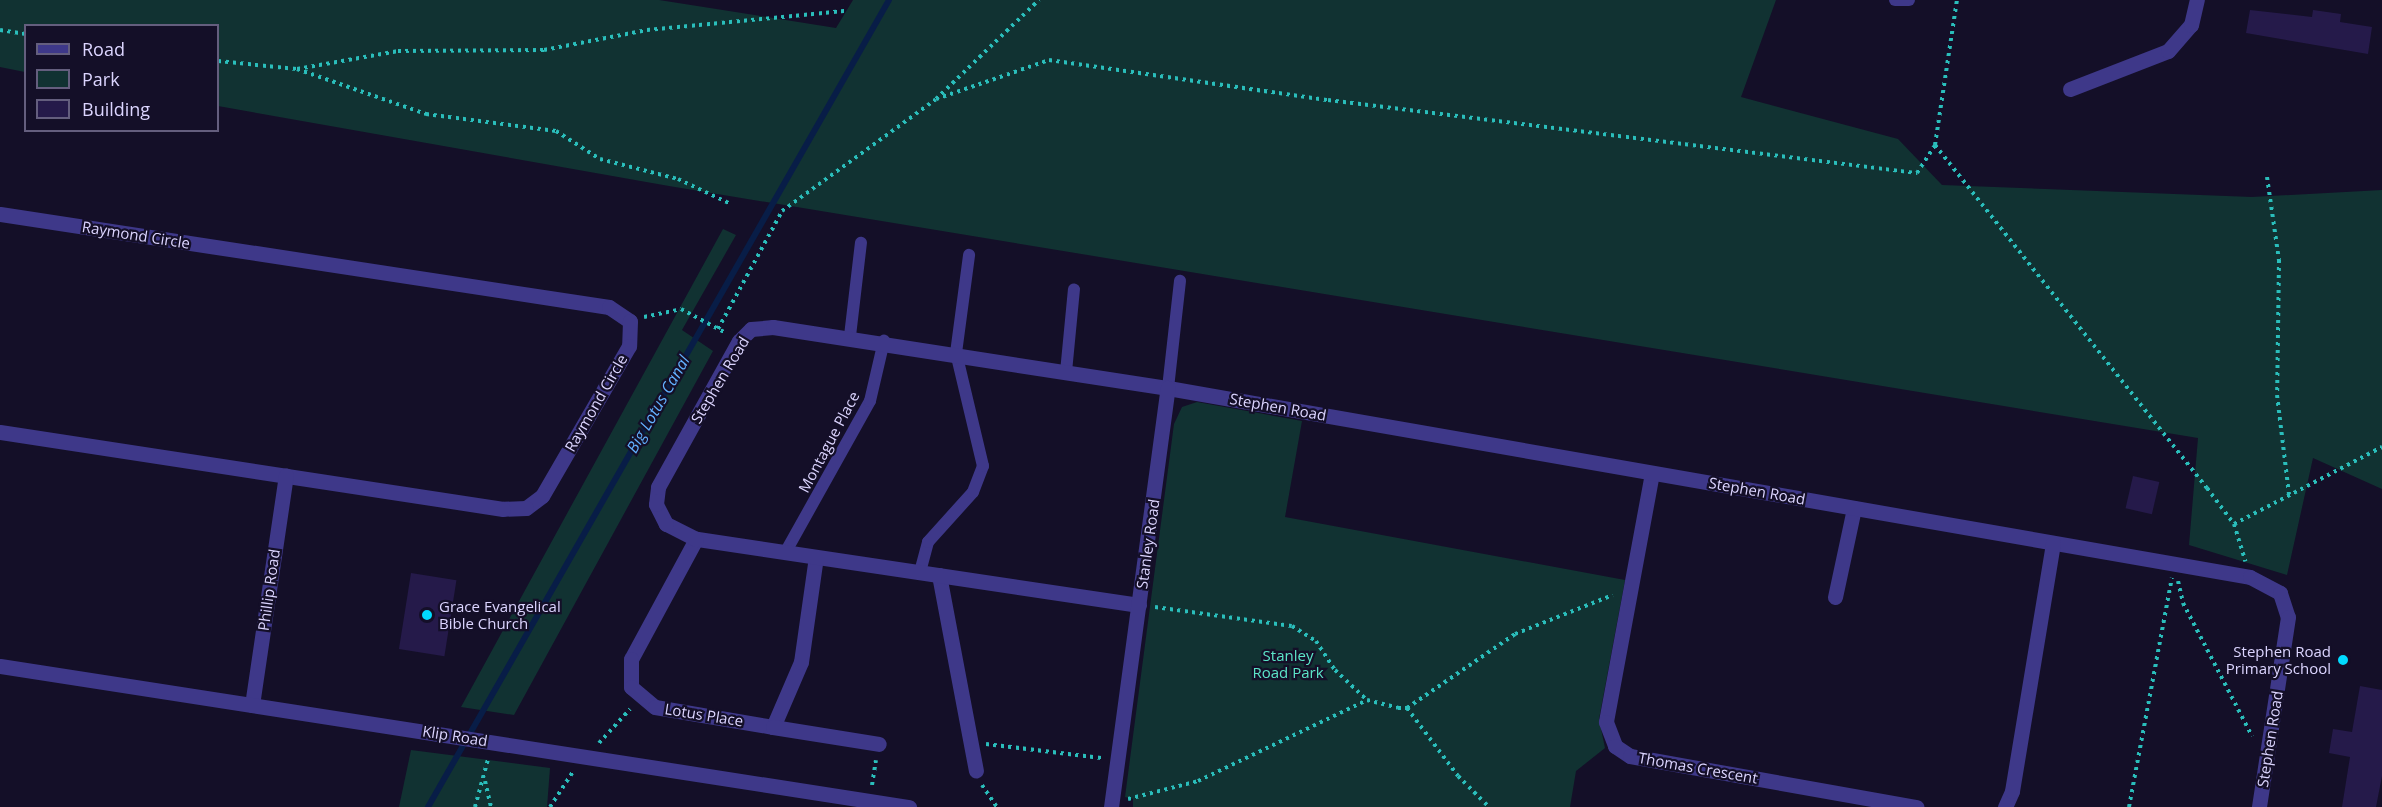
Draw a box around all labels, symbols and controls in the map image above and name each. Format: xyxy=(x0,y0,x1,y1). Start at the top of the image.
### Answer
legend xyxy=(24,24,219,132)
text: Road xyxy=(82,37,125,61)
text: Park xyxy=(82,67,120,91)
text: Building xyxy=(82,97,150,121)
street label: Raymond Circle xyxy=(81,218,191,252)
street label: Stephen Road xyxy=(687,333,753,427)
street label: Raymond Circle xyxy=(561,351,631,455)
water label: Big Lotus Canal xyxy=(622,352,694,456)
street label: Montague Place xyxy=(795,388,863,496)
street label: Stephen Road xyxy=(1228,390,1328,424)
street label: Stephen Road xyxy=(1707,474,1807,508)
street label: Stanley Road xyxy=(1133,498,1163,590)
street label: Phillip Road xyxy=(254,548,284,632)
place label: Grace Evangelical Bible Church xyxy=(439,597,561,632)
marker: Grace Evangelical Bible Church xyxy=(420,608,434,622)
place label: Stephen Road Primary School xyxy=(2226,642,2331,677)
park label: Stanley Road Park xyxy=(1252,646,1324,681)
marker: Stephen Road Primary School xyxy=(2336,653,2350,667)
street label: Stephen Road xyxy=(2253,689,2287,789)
street label: Lotus Place xyxy=(663,700,745,730)
street label: Klip Road xyxy=(421,722,489,750)
street label: Thomas Crescent xyxy=(1637,749,1759,787)

